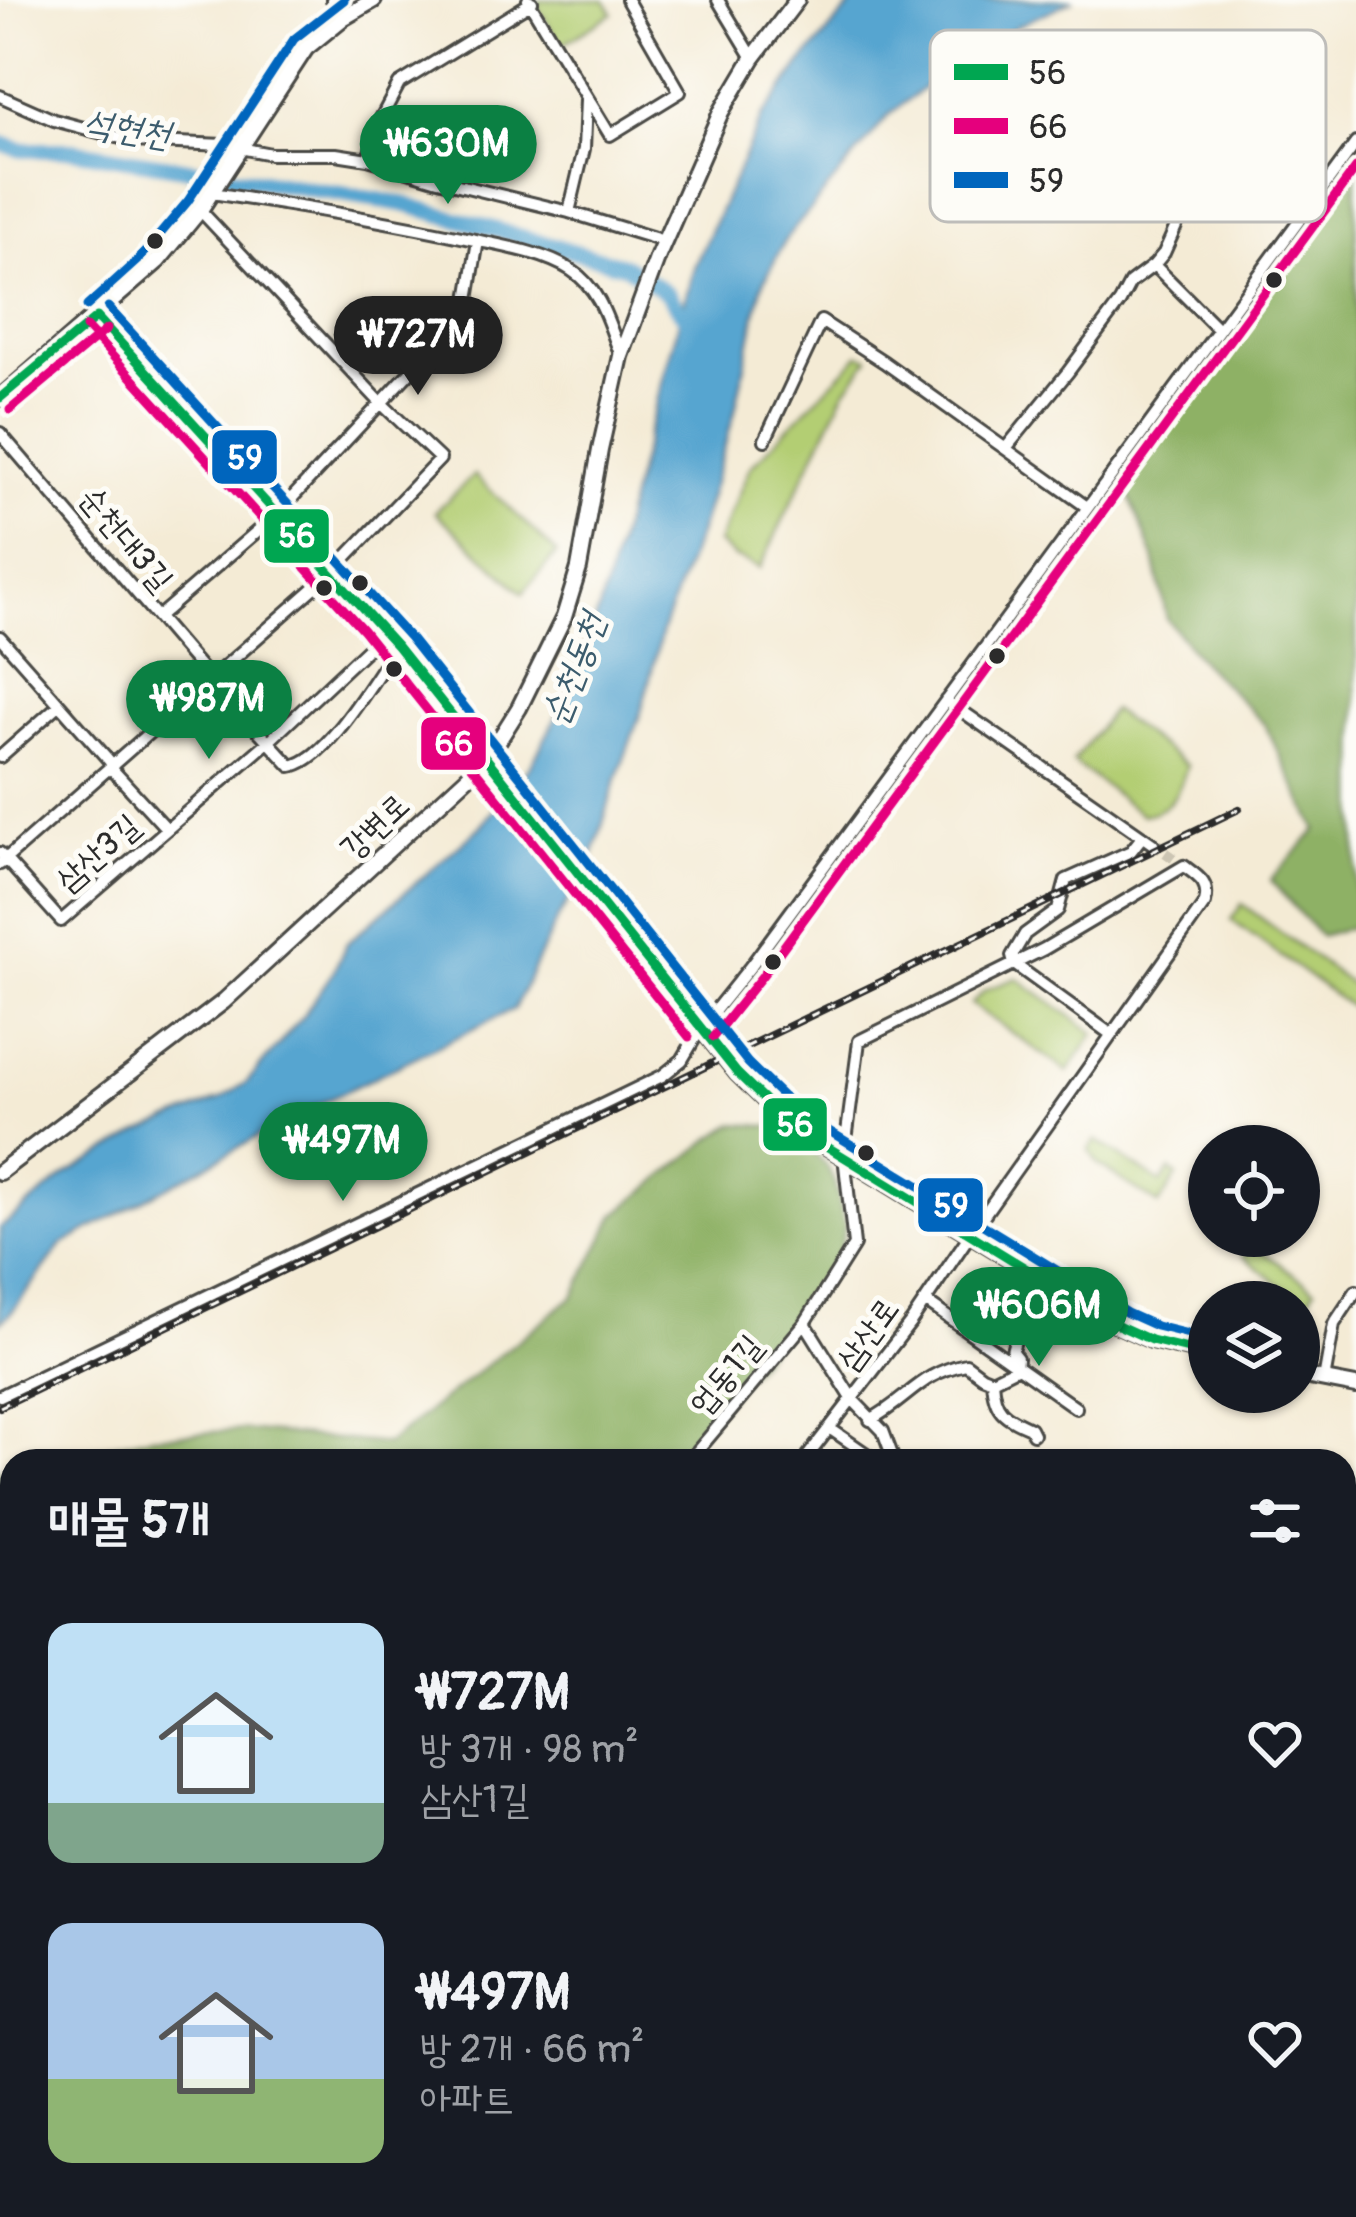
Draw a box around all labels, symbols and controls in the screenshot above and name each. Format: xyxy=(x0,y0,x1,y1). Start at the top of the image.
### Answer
legend xyxy=(930,30,1326,222)
text: 56 xyxy=(1029,53,1066,94)
water label: 석현천 xyxy=(81,100,176,158)
pin: ₩630M xyxy=(364,105,532,207)
text: 66 xyxy=(1029,107,1067,148)
text: ₩630M xyxy=(387,119,509,168)
text: 59 xyxy=(1029,161,1064,202)
unlabelled marker xyxy=(144,230,166,252)
unlabelled marker xyxy=(1263,269,1285,291)
pin: ₩727M xyxy=(334,296,502,398)
text: ₩727M xyxy=(361,310,475,359)
line badge: 59 xyxy=(210,428,279,486)
text: 59 xyxy=(228,438,262,479)
street label: 순천대3길 xyxy=(70,478,182,600)
line badge: 56 xyxy=(262,507,331,565)
text: 56 xyxy=(278,516,316,557)
unlabelled marker xyxy=(349,572,371,594)
unlabelled marker xyxy=(313,577,335,599)
water label: 순천동천 xyxy=(532,604,617,731)
unlabelled marker xyxy=(986,645,1008,667)
unlabelled marker xyxy=(383,658,405,680)
pin: ₩987M xyxy=(125,660,293,762)
text: ₩987M xyxy=(153,674,265,723)
line badge: 66 xyxy=(419,715,488,772)
text: 66 xyxy=(435,724,473,765)
street label: 강변로 xyxy=(332,785,418,869)
street label: 삼산3길 xyxy=(48,805,148,901)
unlabelled marker xyxy=(762,951,784,973)
line badge: 56 xyxy=(761,1096,829,1153)
pin: ₩497M xyxy=(259,1102,427,1204)
text: 56 xyxy=(776,1105,814,1146)
text: ₩497M xyxy=(286,1116,400,1165)
map controls xyxy=(1188,1125,1320,1413)
button: locate xyxy=(1188,1125,1320,1257)
unlabelled marker xyxy=(855,1142,877,1164)
line badge: 59 xyxy=(916,1176,985,1234)
text: 59 xyxy=(934,1186,968,1227)
pin: ₩606M xyxy=(955,1267,1123,1369)
text: ₩606M xyxy=(977,1281,1101,1330)
button: layers xyxy=(1188,1281,1320,1413)
street label: 삼산로 xyxy=(828,1290,908,1378)
street label: 업동1길 xyxy=(681,1326,771,1424)
icon: filters xyxy=(1242,1488,1308,1554)
text: 매물 5개 xyxy=(48,1489,210,1553)
text: ₩727M xyxy=(420,1661,570,1725)
icon: home xyxy=(144,1671,288,1815)
icon: heart xyxy=(1242,1710,1308,1776)
text: 방 3개 · 98 m² xyxy=(420,1725,639,1774)
text: 삼산1길 xyxy=(420,1775,529,1824)
text: ₩497M xyxy=(420,1961,570,2025)
icon: home xyxy=(144,1971,288,2115)
icon: heart xyxy=(1242,2010,1308,2076)
text: 방 2개 · 66 m² xyxy=(420,2025,644,2074)
text: 아파트 xyxy=(420,2075,514,2124)

